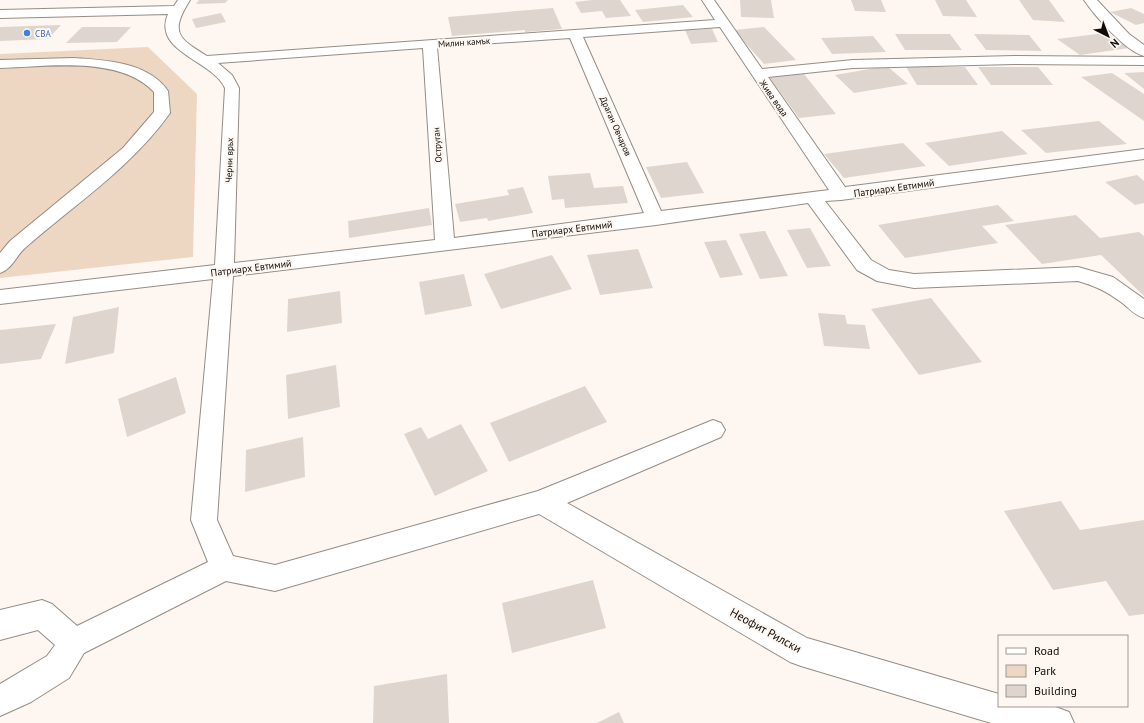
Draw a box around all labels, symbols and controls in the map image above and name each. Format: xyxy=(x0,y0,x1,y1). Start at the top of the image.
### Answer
north arrow xyxy=(1088,16,1128,56)
marker: CBA xyxy=(22,28,32,38)
place label: CBA xyxy=(35,28,51,39)
street label: Милин камък xyxy=(438,35,491,49)
text: N xyxy=(1107,36,1122,51)
street label: Жива вода xyxy=(757,77,791,118)
street label: Драган Овчаров xyxy=(598,94,634,158)
street label: Оструган xyxy=(430,127,444,163)
street label: Черни връх xyxy=(223,137,235,183)
street label: Патриарх Евтимий xyxy=(853,176,935,200)
street label: Патриарх Евтимий xyxy=(531,218,613,240)
street label: Патриарх Евтимий xyxy=(210,257,292,279)
street label: Неофит Рилски xyxy=(728,604,804,656)
legend xyxy=(998,635,1128,707)
text: Road xyxy=(1034,643,1059,658)
text: Park xyxy=(1034,663,1056,678)
text: Building xyxy=(1034,683,1077,698)

